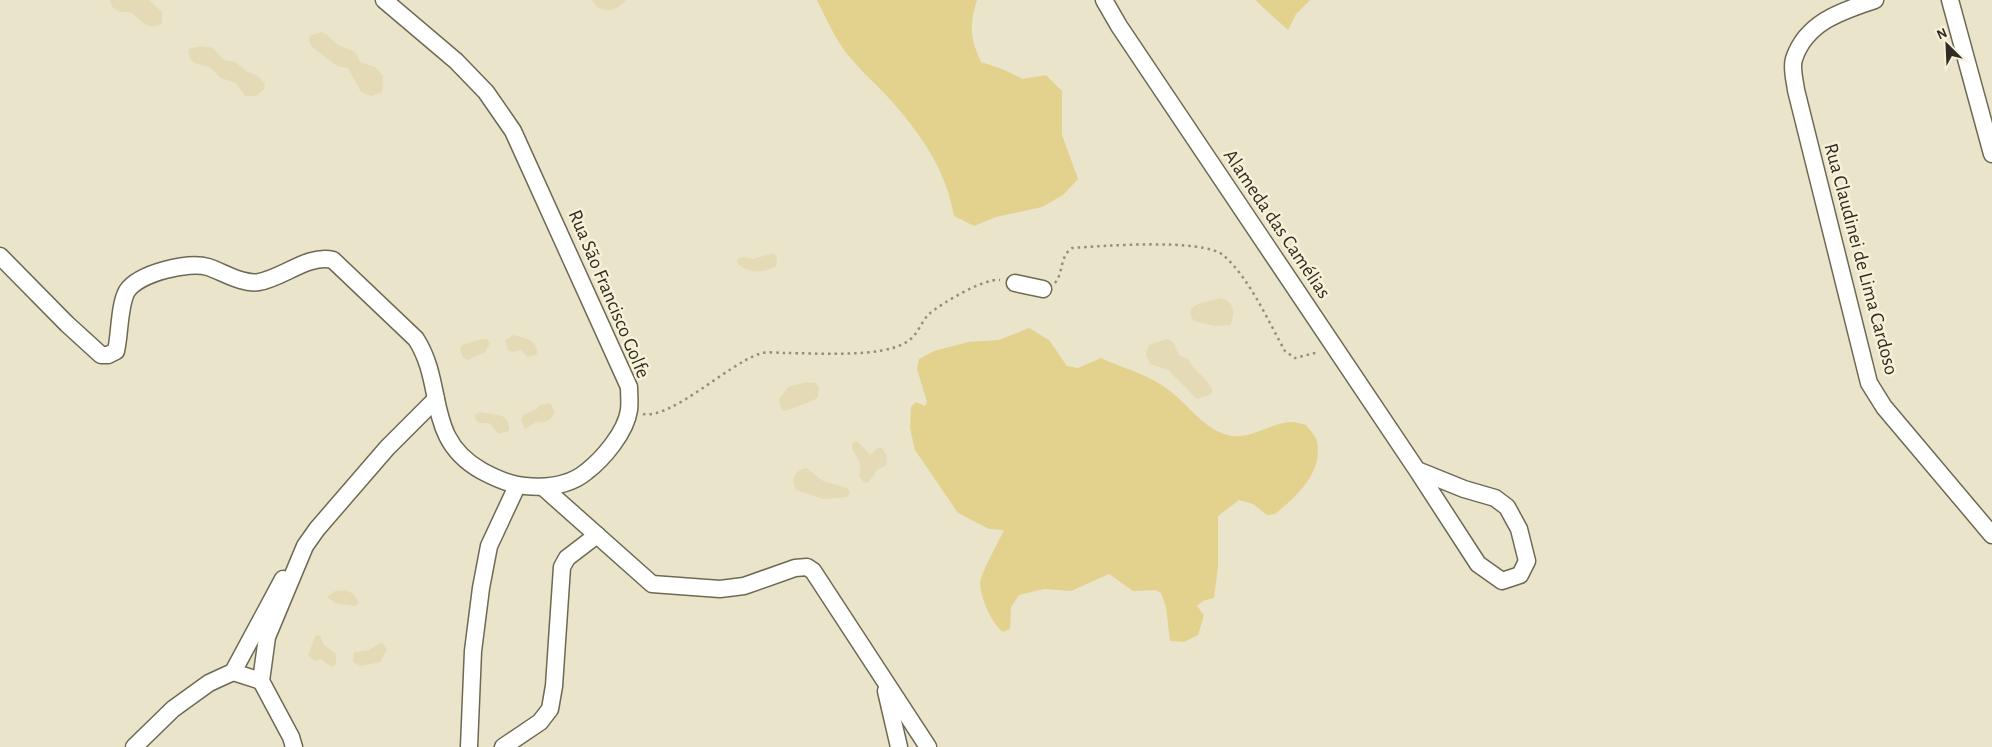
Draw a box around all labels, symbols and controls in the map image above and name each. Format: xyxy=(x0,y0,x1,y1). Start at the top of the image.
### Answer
north arrow xyxy=(1922,20,1972,70)
text: N xyxy=(1935,26,1949,42)
street label: Rua Claudinei de Lima Cardoso xyxy=(1820,141,1902,377)
street label: Alameda das Camélias xyxy=(1220,146,1334,302)
street label: Rua São Francisco Golfe xyxy=(565,207,653,381)

